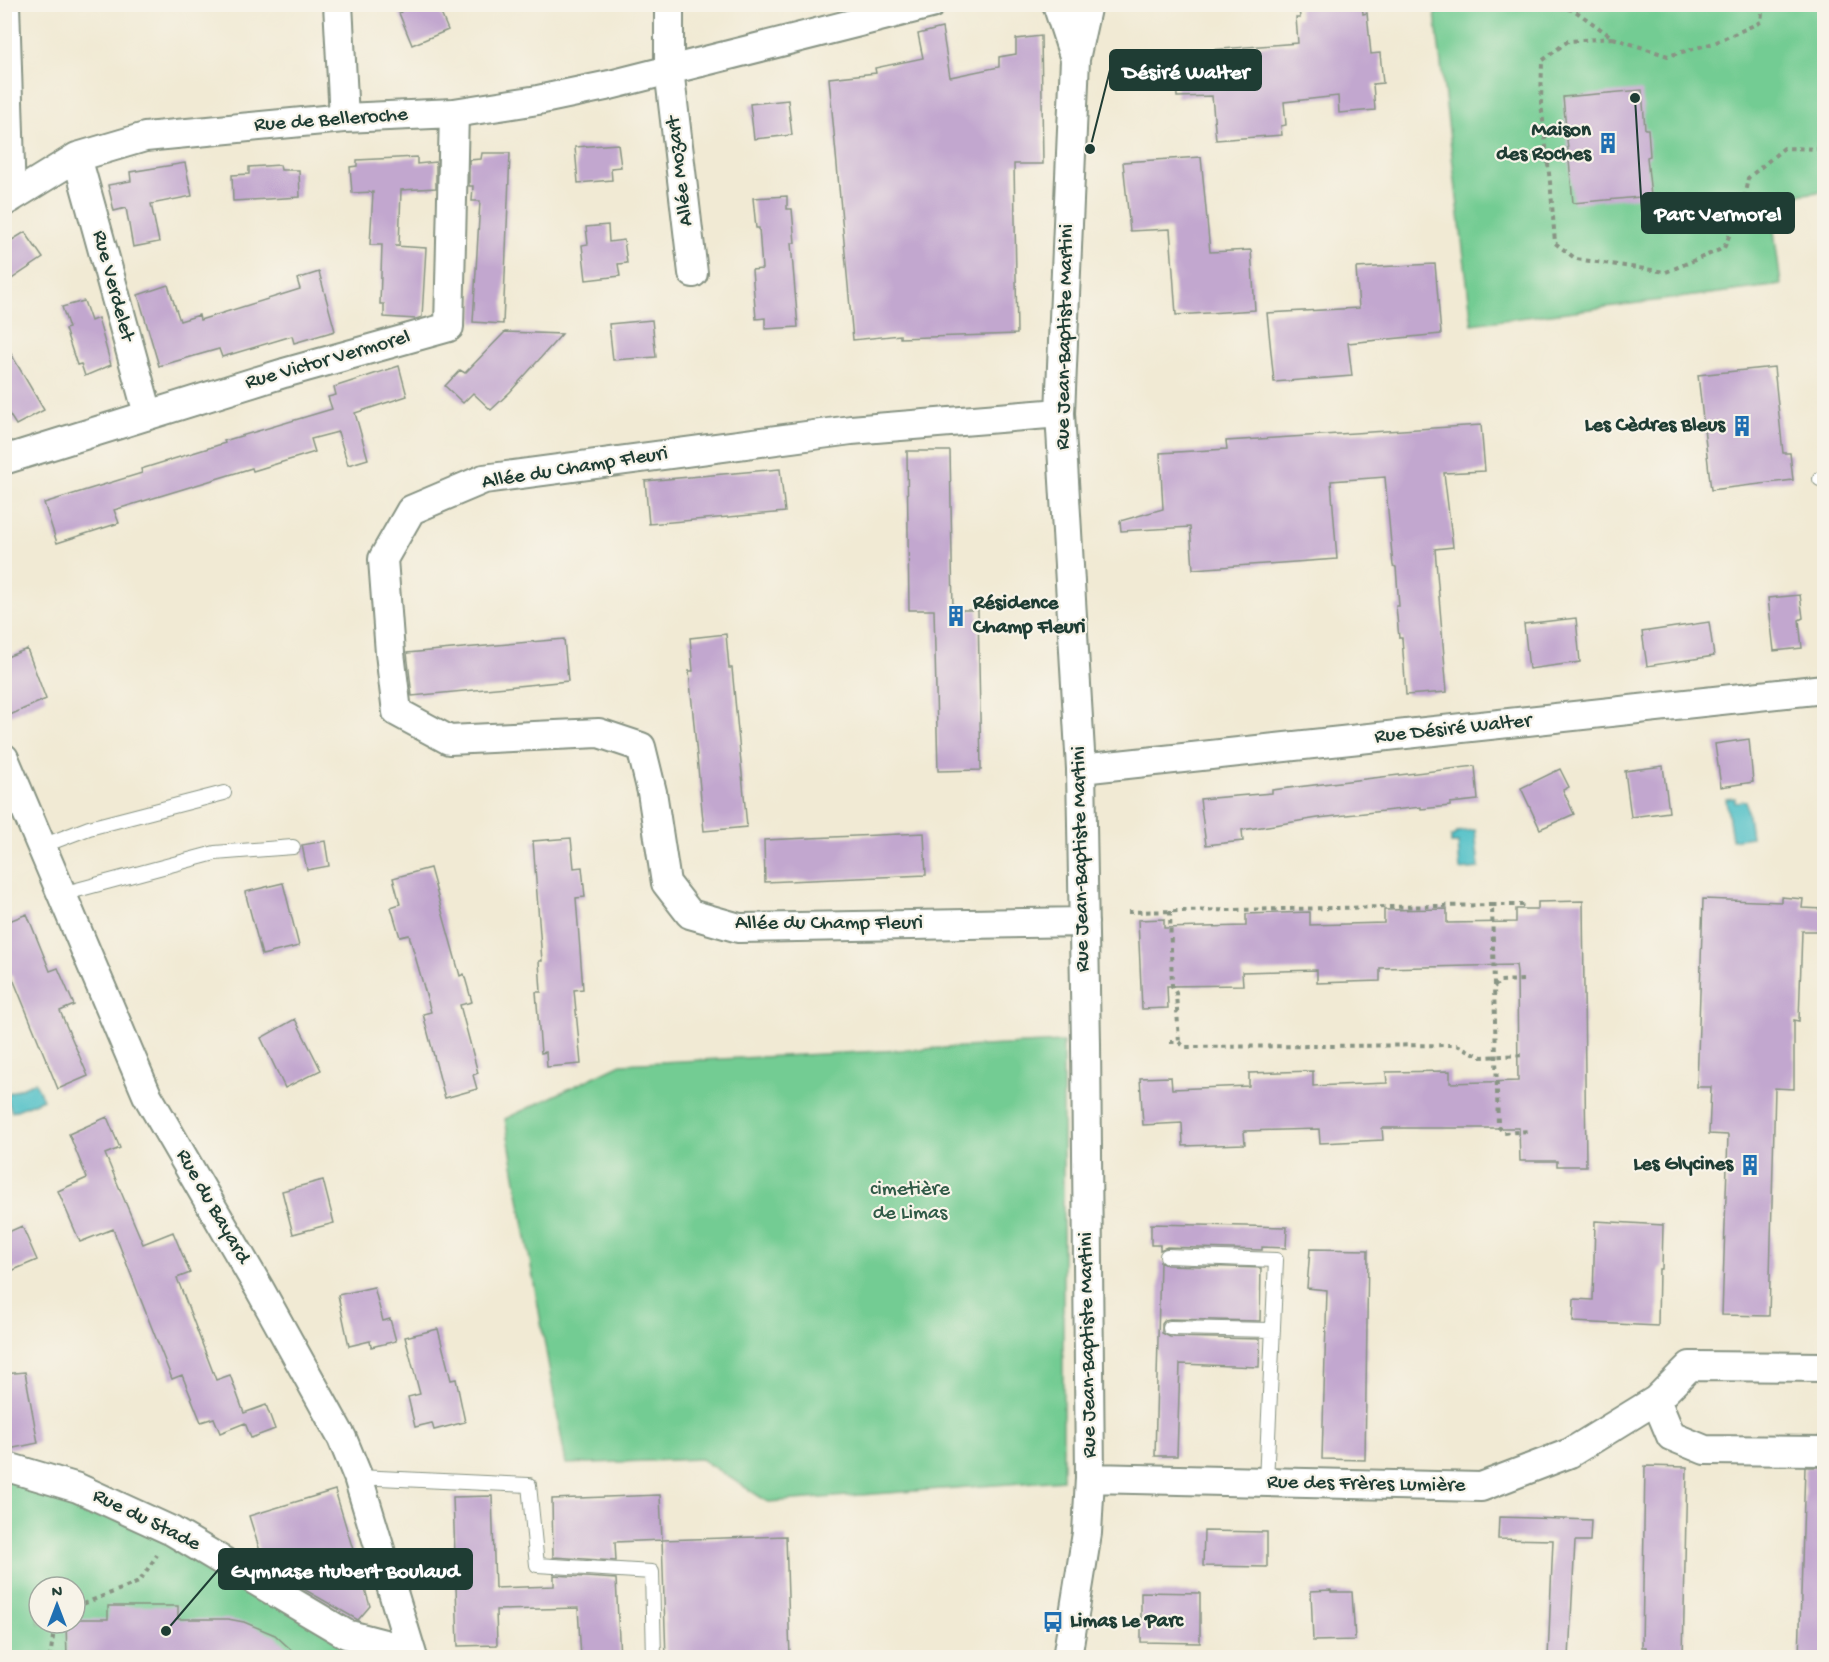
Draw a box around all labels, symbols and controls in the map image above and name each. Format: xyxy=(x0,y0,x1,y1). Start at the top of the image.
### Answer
callout: Désiré Walter xyxy=(1110,50,1261,90)
text: Désiré Walter xyxy=(1121,61,1252,87)
street label: Rue de Belleroche xyxy=(253,103,410,139)
street label: Allée Mozart xyxy=(662,112,700,227)
place label: Maison des Roches xyxy=(1496,119,1592,168)
building icon: Maison des Roches xyxy=(1596,131,1620,155)
callout: Parc Vermorel xyxy=(1642,193,1794,233)
text: Parc Vermorel xyxy=(1653,203,1782,229)
street label: Rue Jean-Baptiste Martini xyxy=(1052,224,1080,450)
street label: Rue Verdelet xyxy=(85,228,139,347)
street label: Rue Victor Vermorel xyxy=(243,325,413,397)
place label: Les Cèdres Bleus xyxy=(1584,414,1726,439)
building icon: Les Cèdres Bleus xyxy=(1730,414,1754,438)
street label: Allée du Champ Fleuri xyxy=(480,442,670,496)
place label: Résidence Champ Fleuri xyxy=(972,592,1086,641)
building icon: Résidence Champ Fleuri xyxy=(944,604,968,628)
street label: Rue Désiré Walter xyxy=(1373,709,1534,751)
street label: Rue Jean-Baptiste Martini xyxy=(1068,746,1096,972)
street label: Allée du Champ Fleuri xyxy=(735,912,923,937)
street label: Rue du Bayard xyxy=(169,1145,256,1270)
place label: Les Glycines xyxy=(1633,1153,1734,1178)
building icon: Les Glycines xyxy=(1738,1153,1762,1177)
park label: cimetière de Limas xyxy=(870,1178,951,1227)
street label: Rue Jean-Baptiste Martini xyxy=(1075,1232,1103,1458)
street label: Rue des Frères Lumière xyxy=(1266,1471,1467,1499)
street label: Rue du Stade xyxy=(88,1484,205,1558)
callout: Gymnase Hubert Boulaud xyxy=(219,1549,472,1589)
text: Gymnase Hubert Boulaud xyxy=(231,1560,461,1586)
north arrow xyxy=(27,1575,87,1635)
text: N xyxy=(52,1584,63,1603)
bus stop icon: Limas Le Parc xyxy=(1041,1610,1065,1634)
place label: Limas Le Parc xyxy=(1070,1610,1185,1635)

